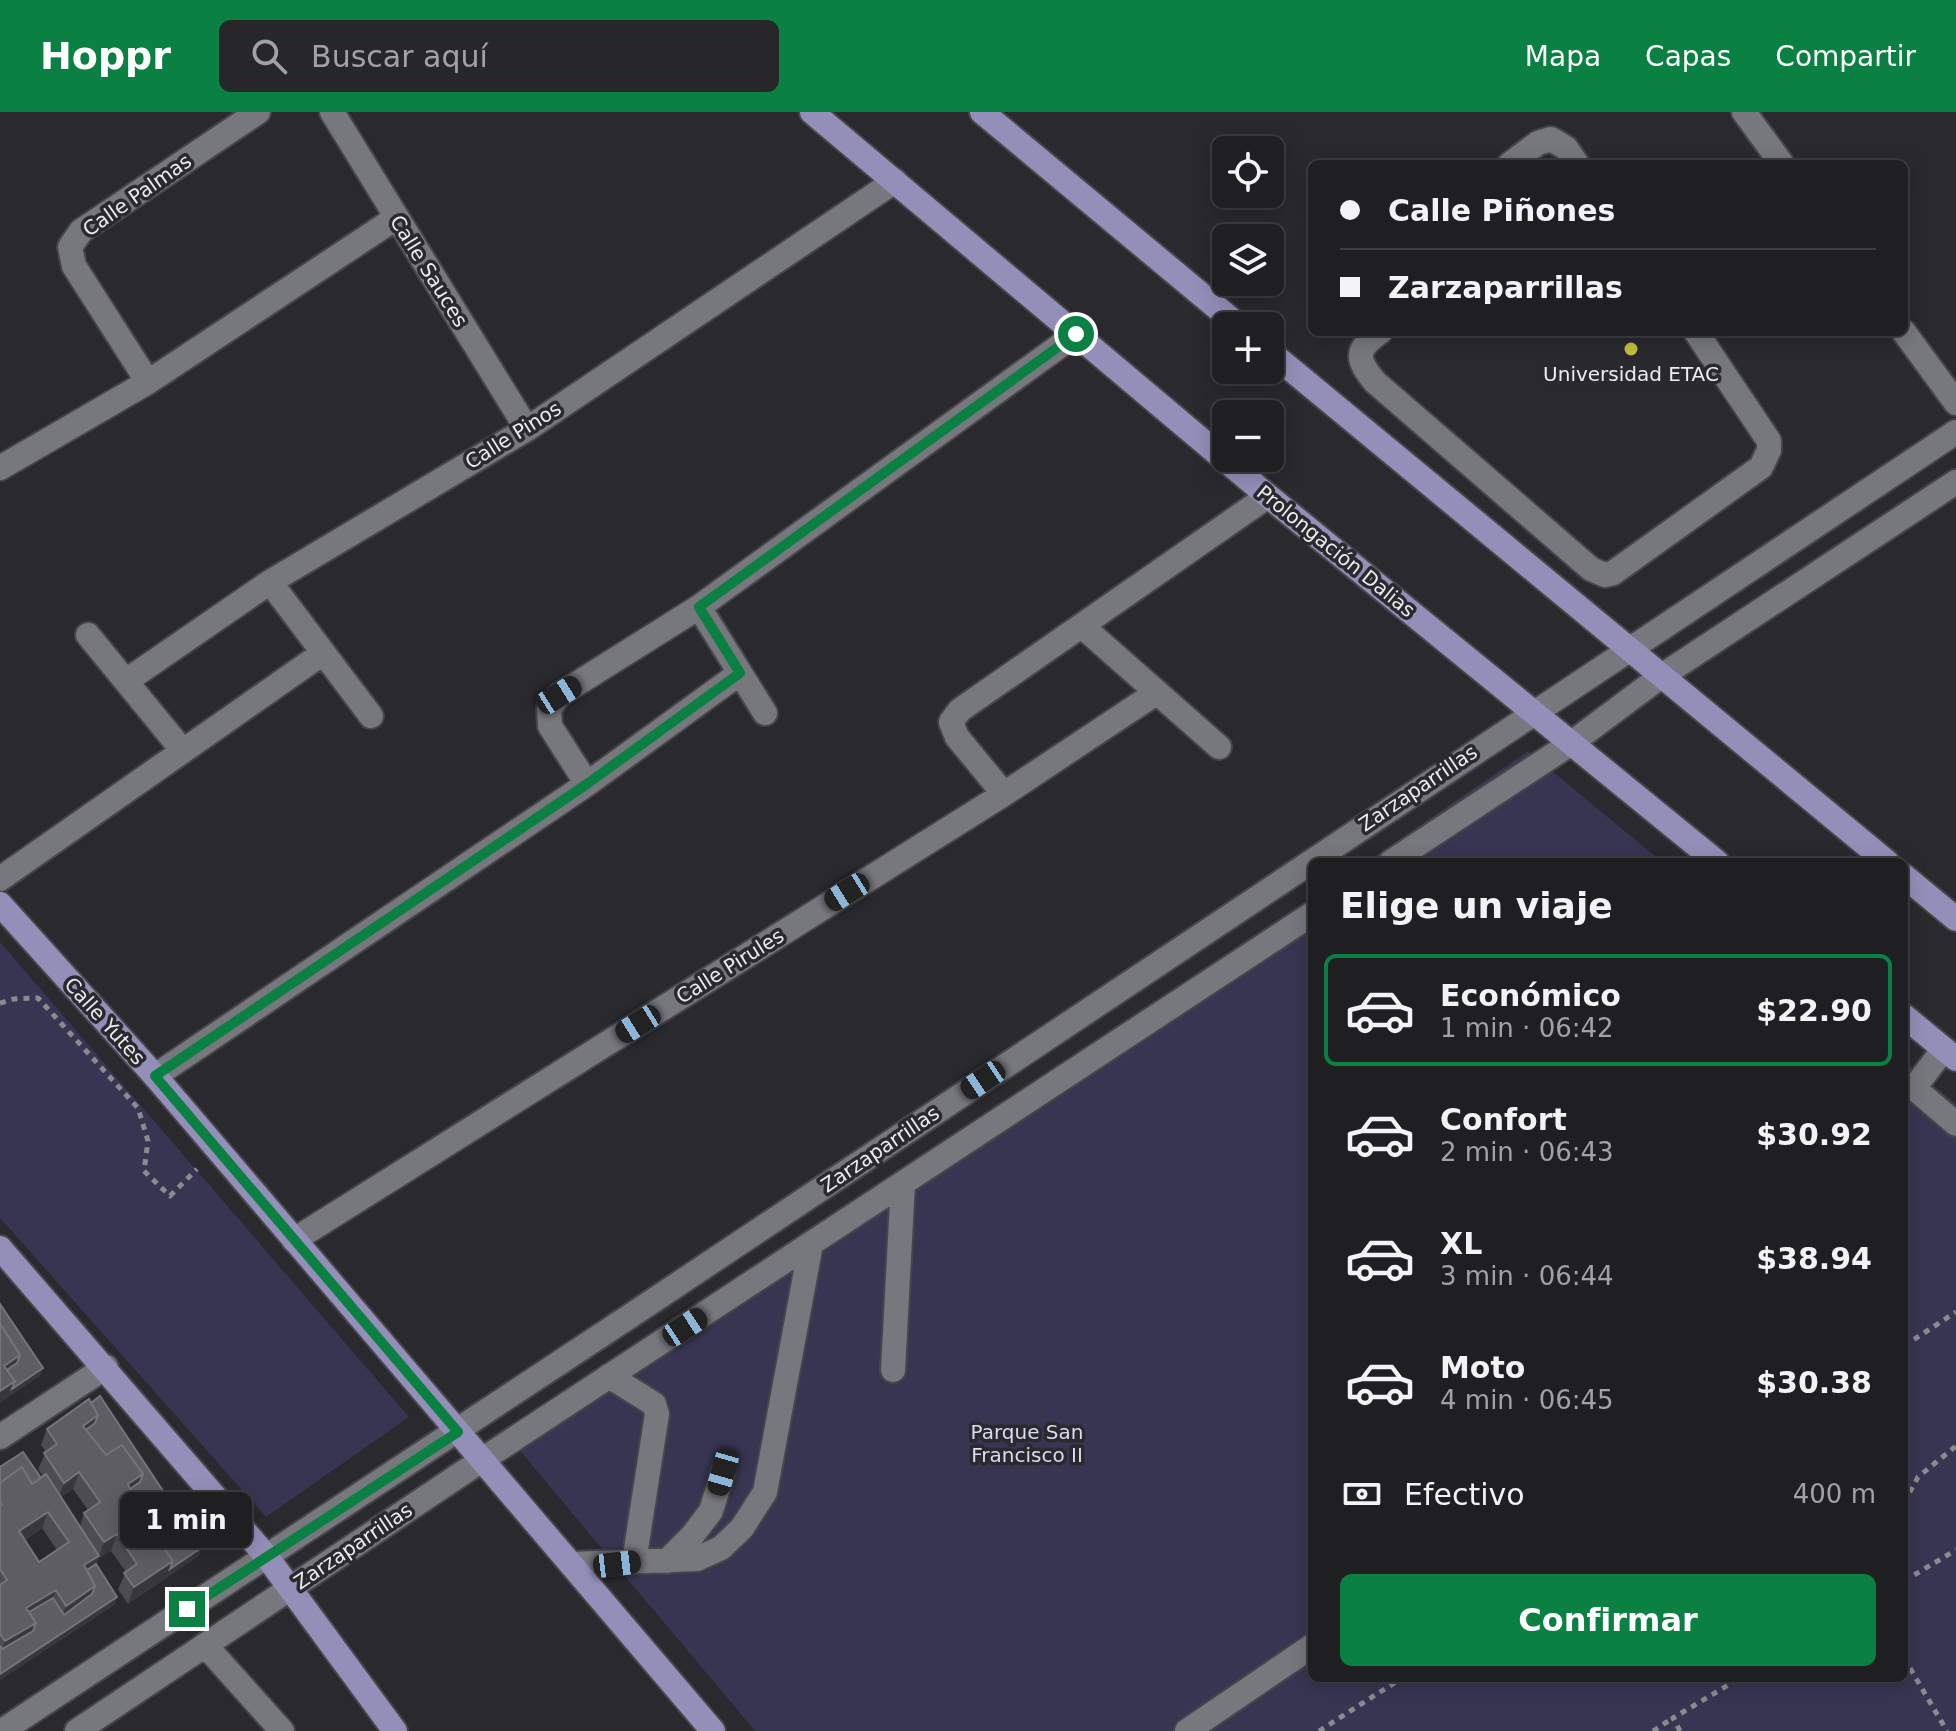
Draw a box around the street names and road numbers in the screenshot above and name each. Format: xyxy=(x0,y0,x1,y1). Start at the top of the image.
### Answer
street label: Calle Palmas xyxy=(78,149,196,241)
street label: Calle Sauces xyxy=(385,211,473,331)
street label: Calle Pinos xyxy=(461,396,565,474)
street label: Prolongación Dalias xyxy=(1252,480,1420,622)
street label: Zarzaparrillas xyxy=(1354,740,1482,836)
street label: Calle Pirules xyxy=(672,923,788,1009)
street label: Calle Yutes xyxy=(60,972,150,1070)
street label: Zarzaparrillas xyxy=(816,1101,944,1197)
street label: Zarzaparrillas xyxy=(289,1498,417,1594)

